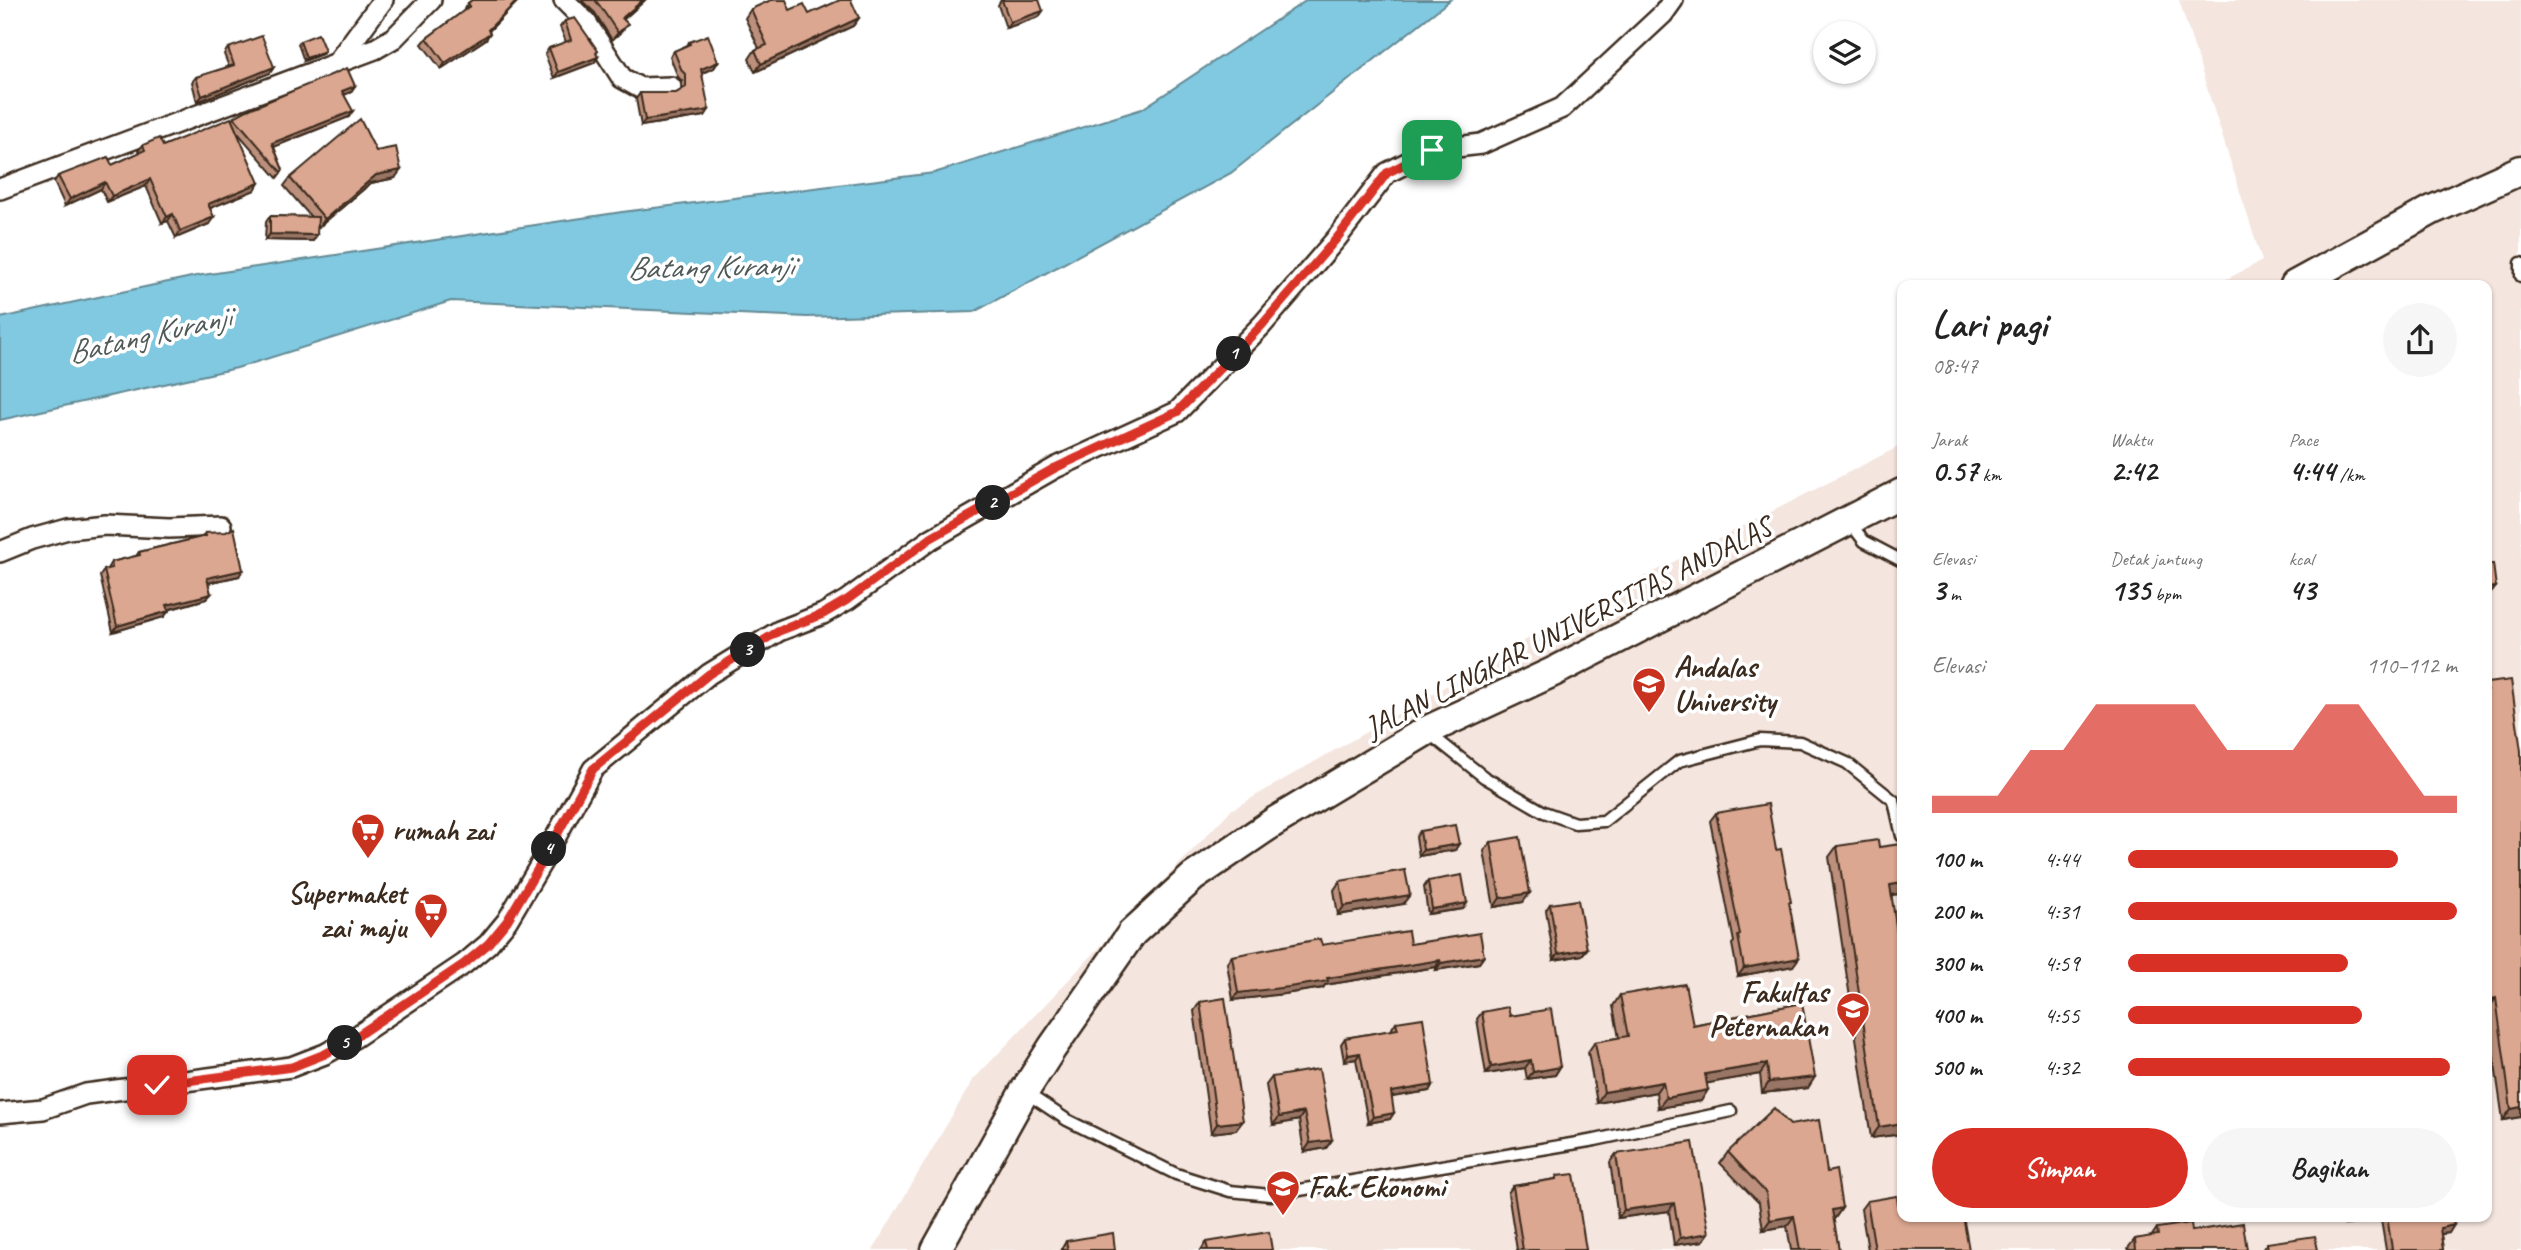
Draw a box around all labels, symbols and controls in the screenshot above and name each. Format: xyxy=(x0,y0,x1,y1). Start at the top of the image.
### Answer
map controls xyxy=(1813,21,1876,84)
button: layers xyxy=(1813,21,1876,84)
pin xyxy=(1402,120,1462,180)
icon: arrive xyxy=(1413,131,1451,169)
water label: Batang Kuranji xyxy=(627,244,801,288)
water label: Batang Kuranji xyxy=(64,294,242,373)
text: Lari pagi xyxy=(1932,301,2047,348)
button: share xyxy=(2383,303,2457,377)
pin: 1 xyxy=(1216,336,1252,372)
text: 1 xyxy=(1229,341,1238,365)
text: 08:47 xyxy=(1932,351,1978,380)
text: Jarak xyxy=(1932,428,1967,452)
text: Waktu xyxy=(2110,428,2153,452)
text: Pace xyxy=(2289,428,2318,452)
text: 0.57 xyxy=(1932,452,1978,490)
text: 2:42 xyxy=(2110,452,2157,490)
text: 4:44 xyxy=(2289,452,2335,490)
text: km xyxy=(1978,463,2001,487)
text: /km xyxy=(2335,463,2365,487)
pin: 2 xyxy=(976,486,1010,520)
text: 2 xyxy=(988,490,997,514)
street label: JALAN LINGKAR UNIVERSITAS ANDALAS xyxy=(1356,505,1782,747)
text: Elevasi xyxy=(1932,547,1975,571)
text: Detak jantung xyxy=(2110,547,2202,571)
text: kcal xyxy=(2289,547,2314,571)
text: 3 xyxy=(1932,571,1946,609)
text: 135 xyxy=(2110,571,2150,609)
text: 43 xyxy=(2289,571,2316,609)
text: m xyxy=(1946,582,1961,606)
text: bpm xyxy=(2150,582,2181,606)
pin: 3 xyxy=(730,632,766,668)
text: 3 xyxy=(743,637,752,661)
place label: Andalas University xyxy=(1674,648,1778,720)
text: Elevasi xyxy=(1932,651,1985,680)
text: 110–112 m xyxy=(2366,651,2457,680)
school or university icon: Andalas University xyxy=(1630,665,1668,714)
supermarket icon: rumah zai xyxy=(349,811,387,860)
place label: rumah zai xyxy=(392,811,498,849)
pin: 4 xyxy=(532,832,566,866)
text: 4 xyxy=(544,836,553,860)
text: 100 m xyxy=(1932,845,1982,874)
text: 4:44 xyxy=(2044,845,2080,874)
place label: Supermaket zai maju xyxy=(287,874,409,946)
supermarket icon: Supermaket zai maju xyxy=(412,891,450,940)
text: 200 m xyxy=(1932,897,1982,926)
text: 4:31 xyxy=(2044,897,2080,926)
text: 300 m xyxy=(1932,949,1982,978)
text: 4:59 xyxy=(2044,949,2080,978)
place label: Fakultas Peternakan xyxy=(1709,973,1831,1045)
school or university icon: Fakultas Peternakan xyxy=(1834,990,1872,1039)
text: 400 m xyxy=(1932,1001,1982,1030)
text: 4:55 xyxy=(2044,1001,2080,1030)
pin: 5 xyxy=(328,1026,362,1060)
text: 5 xyxy=(340,1030,349,1054)
text: 500 m xyxy=(1932,1053,1981,1082)
text: 4:32 xyxy=(2044,1053,2080,1082)
pin xyxy=(127,1055,187,1115)
icon: check xyxy=(138,1066,176,1104)
button: Simpan xyxy=(1932,1128,2188,1208)
button: Bagikan xyxy=(2202,1128,2457,1208)
school or university icon: Fak. Ekonomi xyxy=(1264,1168,1302,1217)
place label: Fak. Ekonomi xyxy=(1308,1168,1449,1206)

